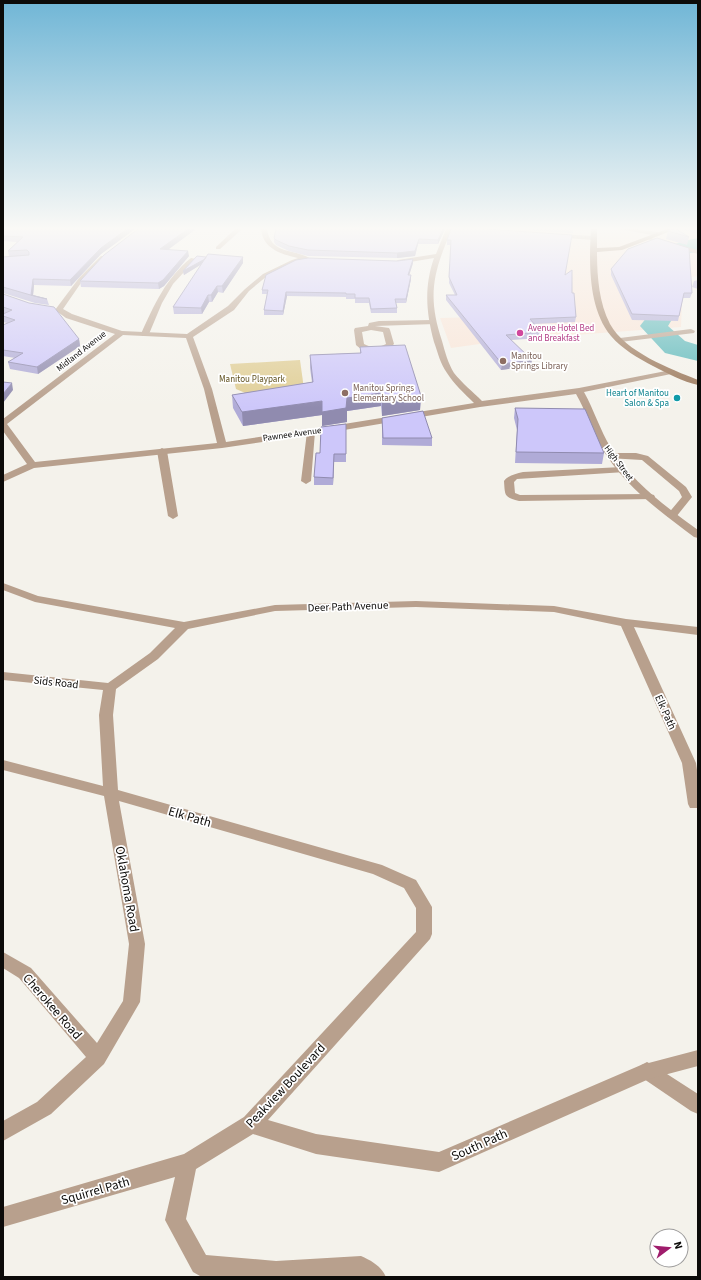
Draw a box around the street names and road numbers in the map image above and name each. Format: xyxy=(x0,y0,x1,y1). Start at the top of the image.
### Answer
street label: Midland Avenue xyxy=(54,327,109,375)
street label: Pawnee Avenue xyxy=(262,424,323,445)
street label: High Street xyxy=(601,443,636,484)
street label: Deer Path Avenue xyxy=(307,598,389,615)
street label: Sids Road xyxy=(33,673,79,692)
street label: Elk Path xyxy=(651,692,680,732)
street label: Elk Path xyxy=(166,802,213,832)
street label: Oklahoma Road xyxy=(111,845,143,934)
street label: Cherokee Road xyxy=(19,970,86,1043)
street label: Peakview Boulevard xyxy=(242,1039,330,1132)
street label: South Path xyxy=(448,1125,510,1165)
street label: Squirrel Path xyxy=(59,1173,132,1209)

